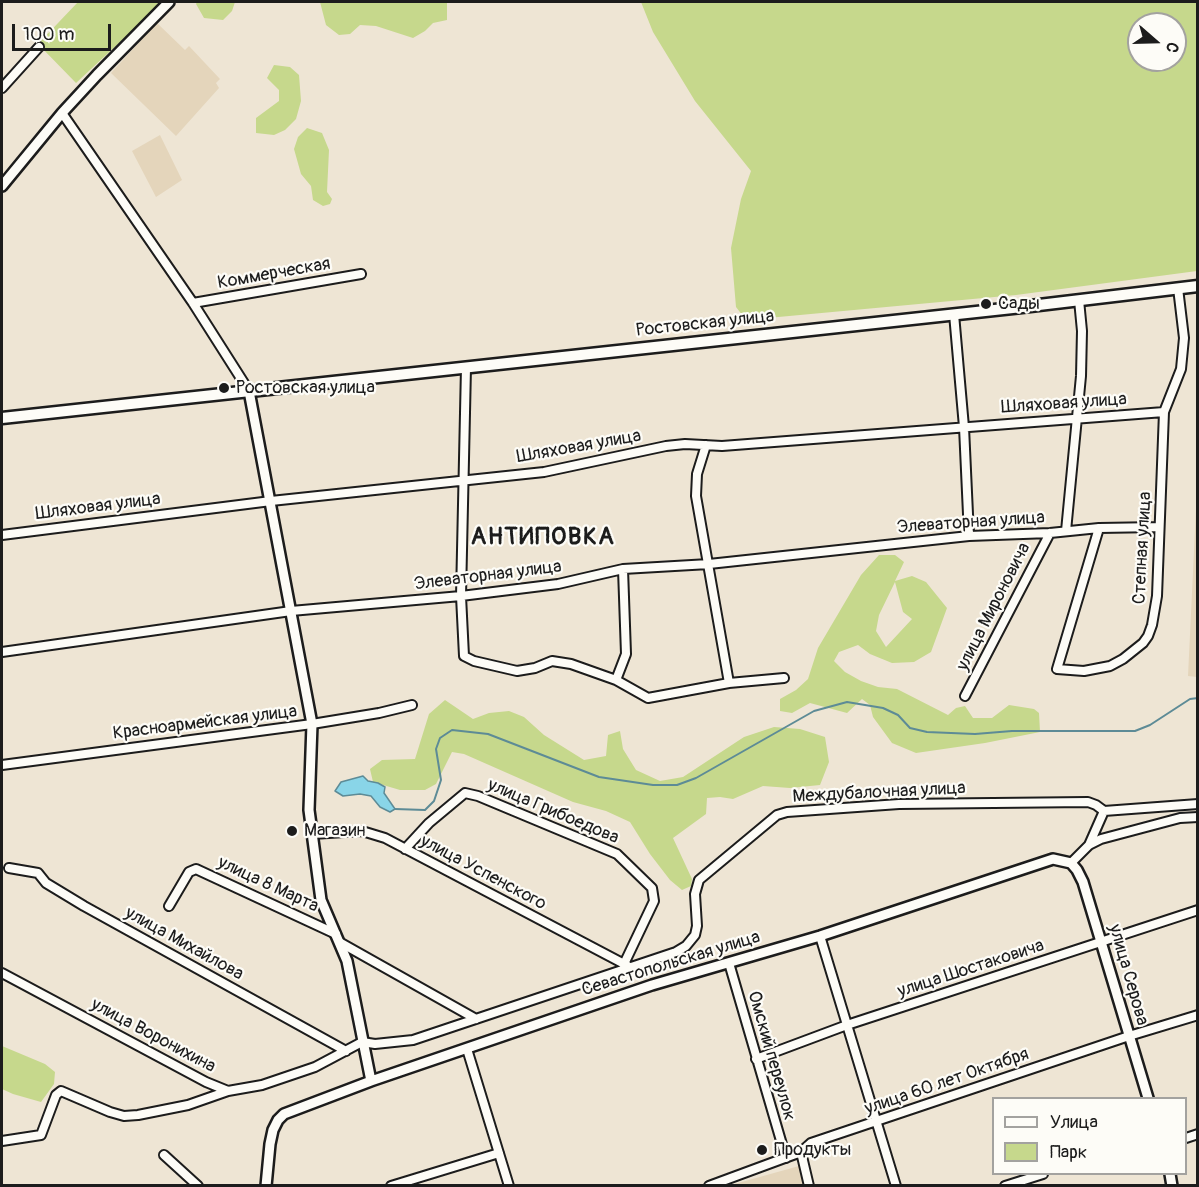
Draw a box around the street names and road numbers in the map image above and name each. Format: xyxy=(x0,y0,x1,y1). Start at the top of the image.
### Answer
street label: Коммерческая xyxy=(216,253,332,295)
street label: Ростовская улица xyxy=(635,306,775,342)
street label: Шляховая улица xyxy=(1001,389,1127,419)
street label: Шляховая улица xyxy=(515,425,643,469)
street label: Шляховая улица xyxy=(34,489,162,525)
street label: Степная улица xyxy=(1129,491,1157,605)
street label: Элеваторная улица xyxy=(896,507,1046,539)
street label: улица Мироновича xyxy=(952,539,1036,675)
street label: Элеваторная улица xyxy=(413,556,563,596)
street label: Красноармейская улица xyxy=(112,701,298,745)
street label: улица Грибоедова xyxy=(484,775,622,849)
street label: Междубалочная улица xyxy=(792,778,966,808)
street label: улица Успенского xyxy=(416,831,550,915)
street label: улица 8 Марта xyxy=(214,852,322,918)
street label: улица Михайлова xyxy=(121,903,247,985)
street label: улица Серова xyxy=(1103,922,1153,1028)
street label: Севастопольская улица xyxy=(579,927,763,1001)
street label: улица Шостаковича xyxy=(895,935,1047,1003)
street label: Омский переулок xyxy=(742,989,800,1123)
street label: улица Воронихина xyxy=(87,994,219,1078)
street label: улица 60 лет Октября xyxy=(862,1044,1032,1120)

